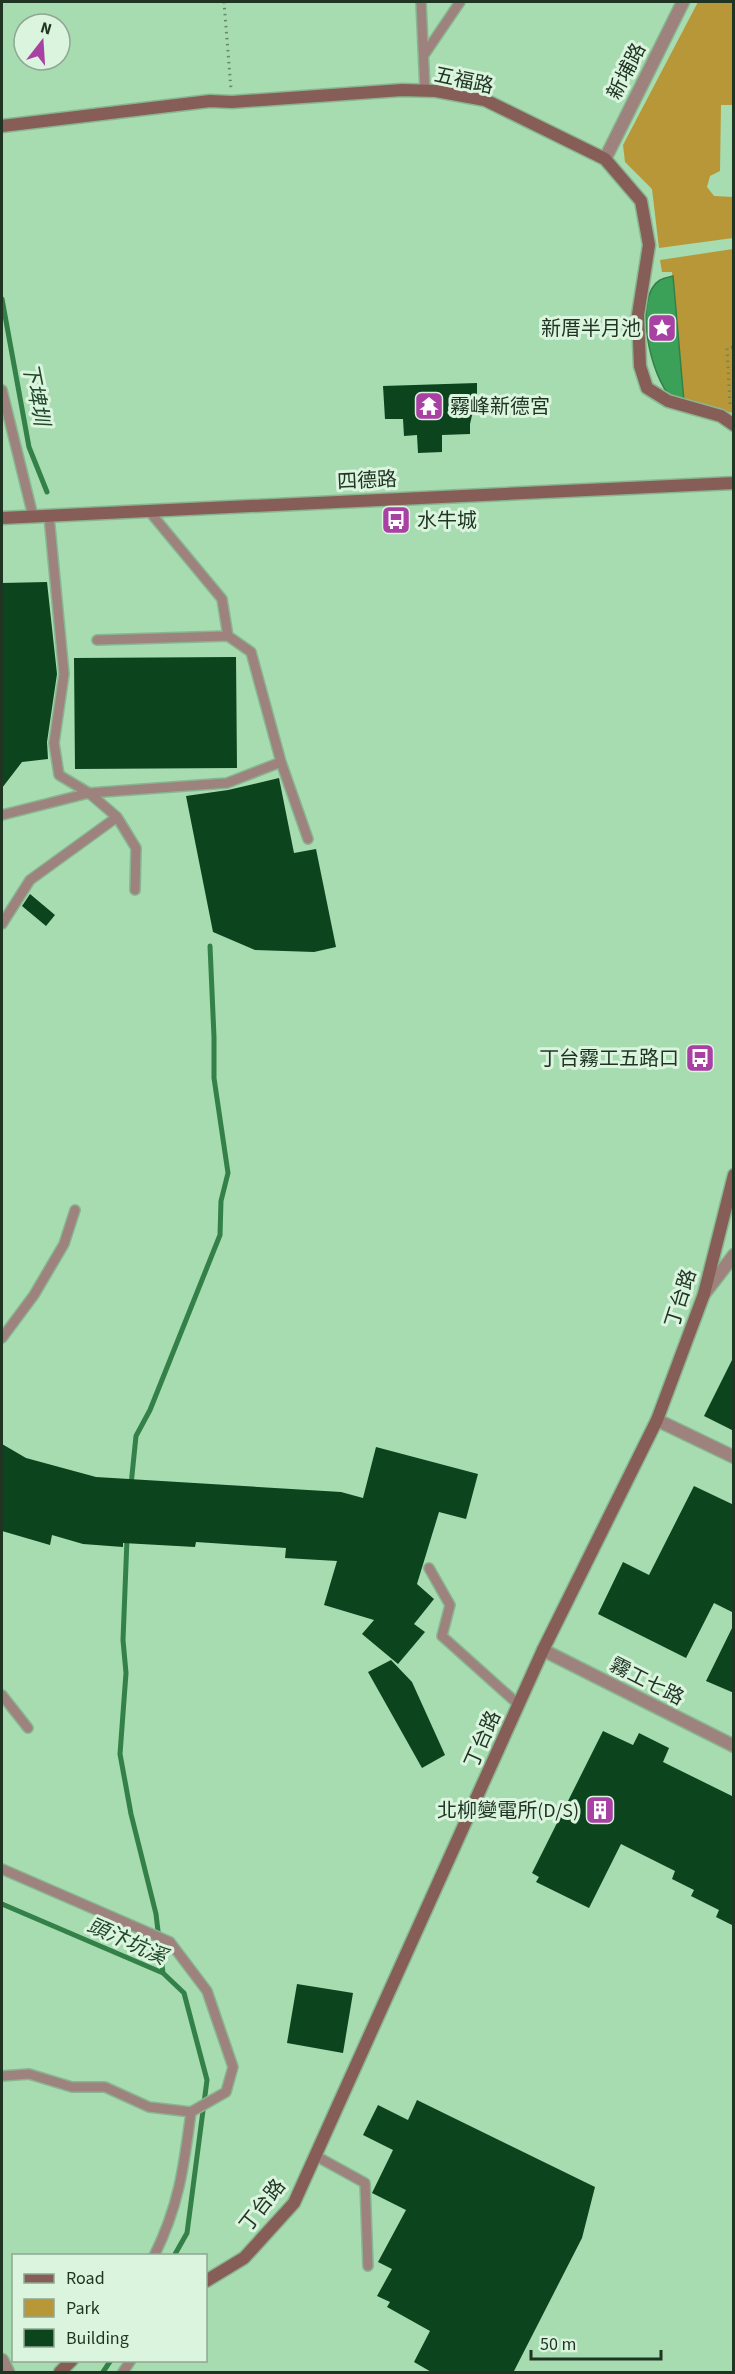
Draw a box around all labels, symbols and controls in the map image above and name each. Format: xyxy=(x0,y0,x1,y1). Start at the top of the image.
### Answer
north arrow xyxy=(12,12,72,72)
text: N xyxy=(38,17,54,41)
street label: 新埔路 xyxy=(601,38,653,105)
street label: 五福路 xyxy=(432,61,496,101)
place icon: 新厝半月池 xyxy=(646,312,678,344)
place label: 新厝半月池 xyxy=(541,315,641,343)
water label: 下埤圳 xyxy=(15,360,57,431)
temple icon: 霧峰新德宮 xyxy=(413,390,445,422)
place label: 霧峰新德宮 xyxy=(450,393,550,421)
street label: 四德路 xyxy=(336,465,398,497)
bus stop icon: 水牛城 xyxy=(380,504,412,536)
place label: 水牛城 xyxy=(417,507,477,535)
bus stop icon: 丁台霧工五路口 xyxy=(684,1042,716,1074)
place label: 丁台霧工五路口 xyxy=(539,1045,679,1073)
street label: 丁台路 xyxy=(658,1265,704,1331)
street label: 霧工七路 xyxy=(605,1651,689,1713)
street label: 丁台路 xyxy=(458,1706,508,1773)
building icon: 北柳變電所(D/S) xyxy=(584,1794,616,1826)
place label: 北柳變電所(D/S) xyxy=(437,1797,579,1825)
water label: 頭汴坑溪 xyxy=(83,1910,174,1973)
street label: 丁台路 xyxy=(233,2173,292,2238)
legend xyxy=(12,2254,207,2362)
text: Road xyxy=(66,2266,105,2291)
text: Park xyxy=(66,2296,100,2321)
scale bar xyxy=(531,2323,662,2361)
text: Building xyxy=(66,2326,129,2351)
text: 50 m xyxy=(540,2332,576,2357)

